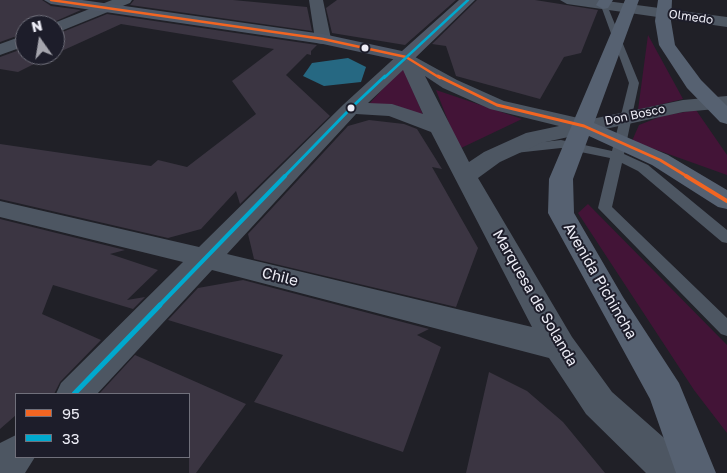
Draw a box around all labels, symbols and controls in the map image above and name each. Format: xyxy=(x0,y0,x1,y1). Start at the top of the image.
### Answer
street label: Olmedo xyxy=(668,7,714,27)
north arrow xyxy=(15,15,65,65)
text: N xyxy=(30,16,44,35)
unlabelled marker xyxy=(360,43,370,53)
street label: Don Bosco xyxy=(604,102,666,128)
unlabelled marker xyxy=(346,103,356,113)
street label: Avenida Pichincha xyxy=(559,220,641,342)
street label: Marquesa de Solanda xyxy=(489,227,581,369)
street label: Chile xyxy=(260,264,300,290)
legend xyxy=(15,393,190,458)
text: 95 xyxy=(62,404,80,422)
text: 33 xyxy=(62,429,80,447)

